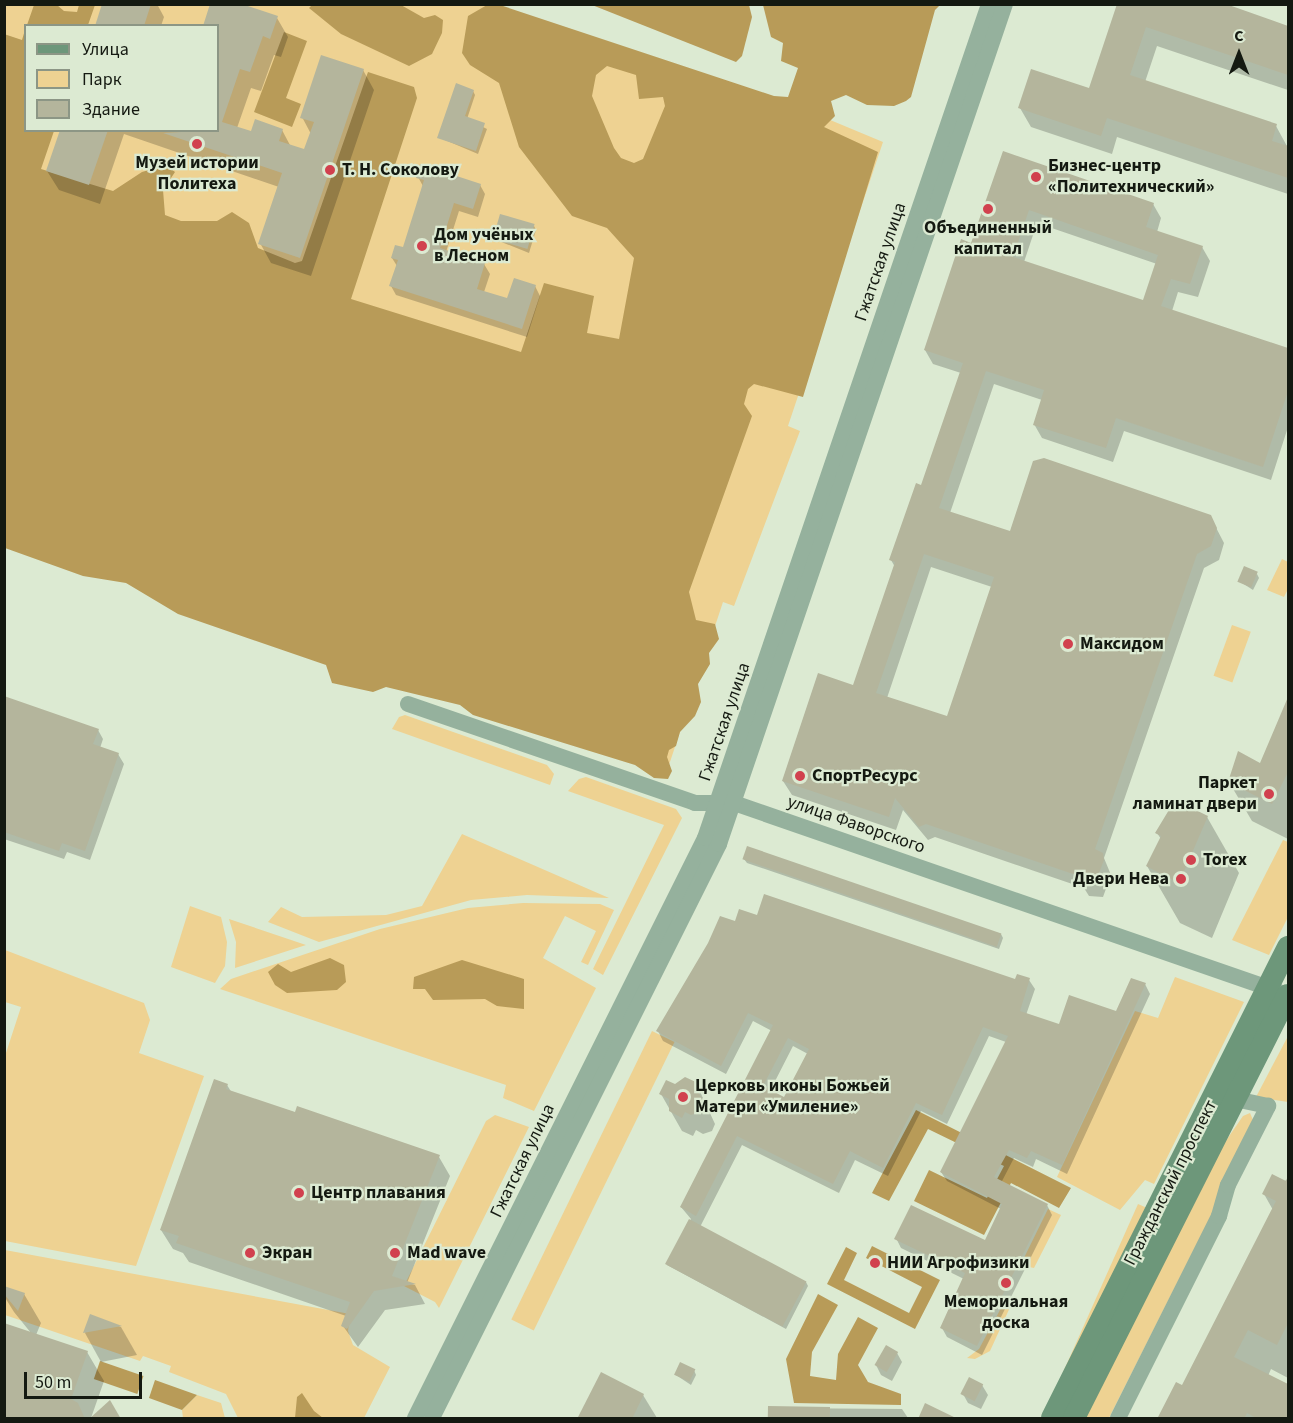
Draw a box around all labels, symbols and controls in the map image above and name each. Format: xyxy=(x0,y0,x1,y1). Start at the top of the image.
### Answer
legend xyxy=(24,24,219,132)
north arrow xyxy=(1209,24,1269,84)
text: С xyxy=(1234,25,1244,47)
text: Улица xyxy=(82,37,129,62)
text: Парк xyxy=(82,67,122,92)
text: Здание xyxy=(82,97,140,122)
marker: Музей истории Политеха xyxy=(190,137,204,151)
place label: Музей истории Политеха xyxy=(135,153,259,195)
place label: Бизнес-центр «Политехнический» xyxy=(1048,156,1214,198)
place label: Т. Н. Соколову xyxy=(342,159,459,181)
marker: Т. Н. Соколову xyxy=(323,163,337,177)
marker: Бизнес-центр «Политехнический» xyxy=(1029,170,1043,184)
street label: Гжатская улица xyxy=(851,200,911,324)
marker: Объединенный капитал xyxy=(981,202,995,216)
place label: Объединенный капитал xyxy=(924,218,1052,260)
place label: Дом учёных в Лесном xyxy=(434,225,533,268)
marker: Дом учёных в Лесном xyxy=(415,239,429,253)
place label: Максидом xyxy=(1080,633,1164,655)
marker: Максидом xyxy=(1061,637,1075,651)
street label: Гжатская улица xyxy=(695,660,755,784)
place label: СпортРесурс xyxy=(812,765,918,787)
marker: СпортРесурс xyxy=(793,769,807,783)
place label: Паркет ламинат двери xyxy=(1133,773,1257,816)
marker: Паркет ламинат двери xyxy=(1262,787,1276,801)
street label: улица Фаворского xyxy=(784,791,928,859)
place label: Torex xyxy=(1203,849,1247,871)
marker: Torex xyxy=(1184,853,1198,867)
place label: Двери Нева xyxy=(1073,868,1169,890)
marker: Двери Нева xyxy=(1174,872,1188,886)
place label: Церковь иконы Божьей Матери «Умиление» xyxy=(695,1076,890,1118)
marker: Церковь иконы Божьей Матери «Умиление» xyxy=(676,1090,690,1104)
street label: Гражданский проспект xyxy=(1120,1097,1222,1269)
street label: Гжатская улица xyxy=(486,1100,560,1222)
place label: Центр плавания xyxy=(311,1182,446,1204)
marker: Центр плавания xyxy=(292,1186,306,1200)
place label: Экран xyxy=(262,1242,312,1264)
place label: Mad wave xyxy=(407,1242,486,1264)
marker: Экран xyxy=(243,1246,257,1260)
marker: Mad wave xyxy=(388,1246,402,1260)
place label: НИИ Агрофизики xyxy=(887,1252,1029,1274)
marker: НИИ Агрофизики xyxy=(868,1256,882,1270)
marker: Мемориальная доска xyxy=(999,1276,1013,1290)
place label: Мемориальная доска xyxy=(944,1292,1068,1334)
scale bar xyxy=(27,1360,146,1398)
text: 50 m xyxy=(35,1370,71,1395)

